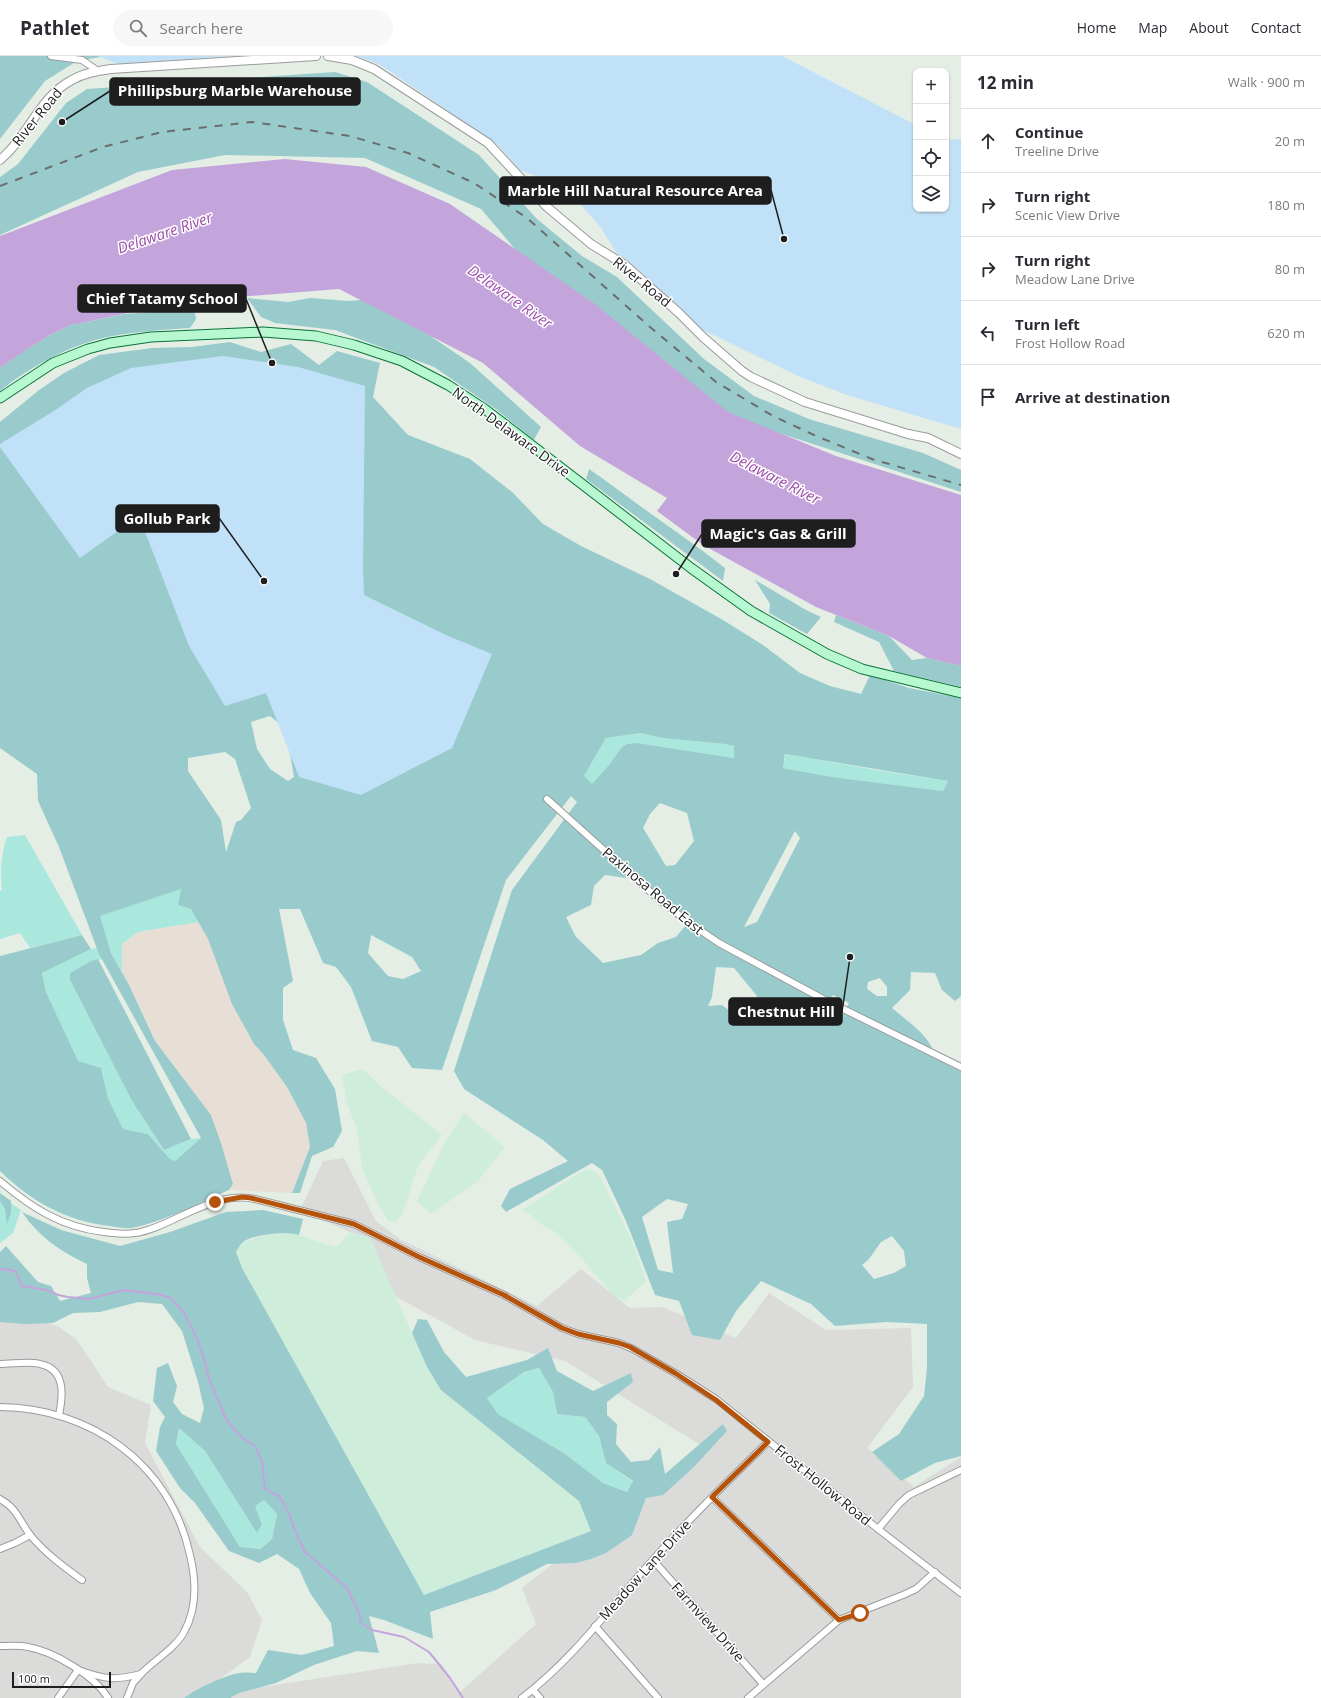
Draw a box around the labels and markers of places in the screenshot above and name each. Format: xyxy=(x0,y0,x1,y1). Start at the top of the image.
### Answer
callout: Phillipsburg Marble Warehouse xyxy=(110,78,360,105)
callout: Marble Hill Natural Resource Area xyxy=(500,177,771,204)
callout: Chief Tatamy School xyxy=(78,285,246,312)
callout: Gollub Park xyxy=(116,505,219,532)
callout: Magic's Gas & Grill xyxy=(702,520,855,547)
callout: Chestnut Hill xyxy=(729,998,842,1025)

